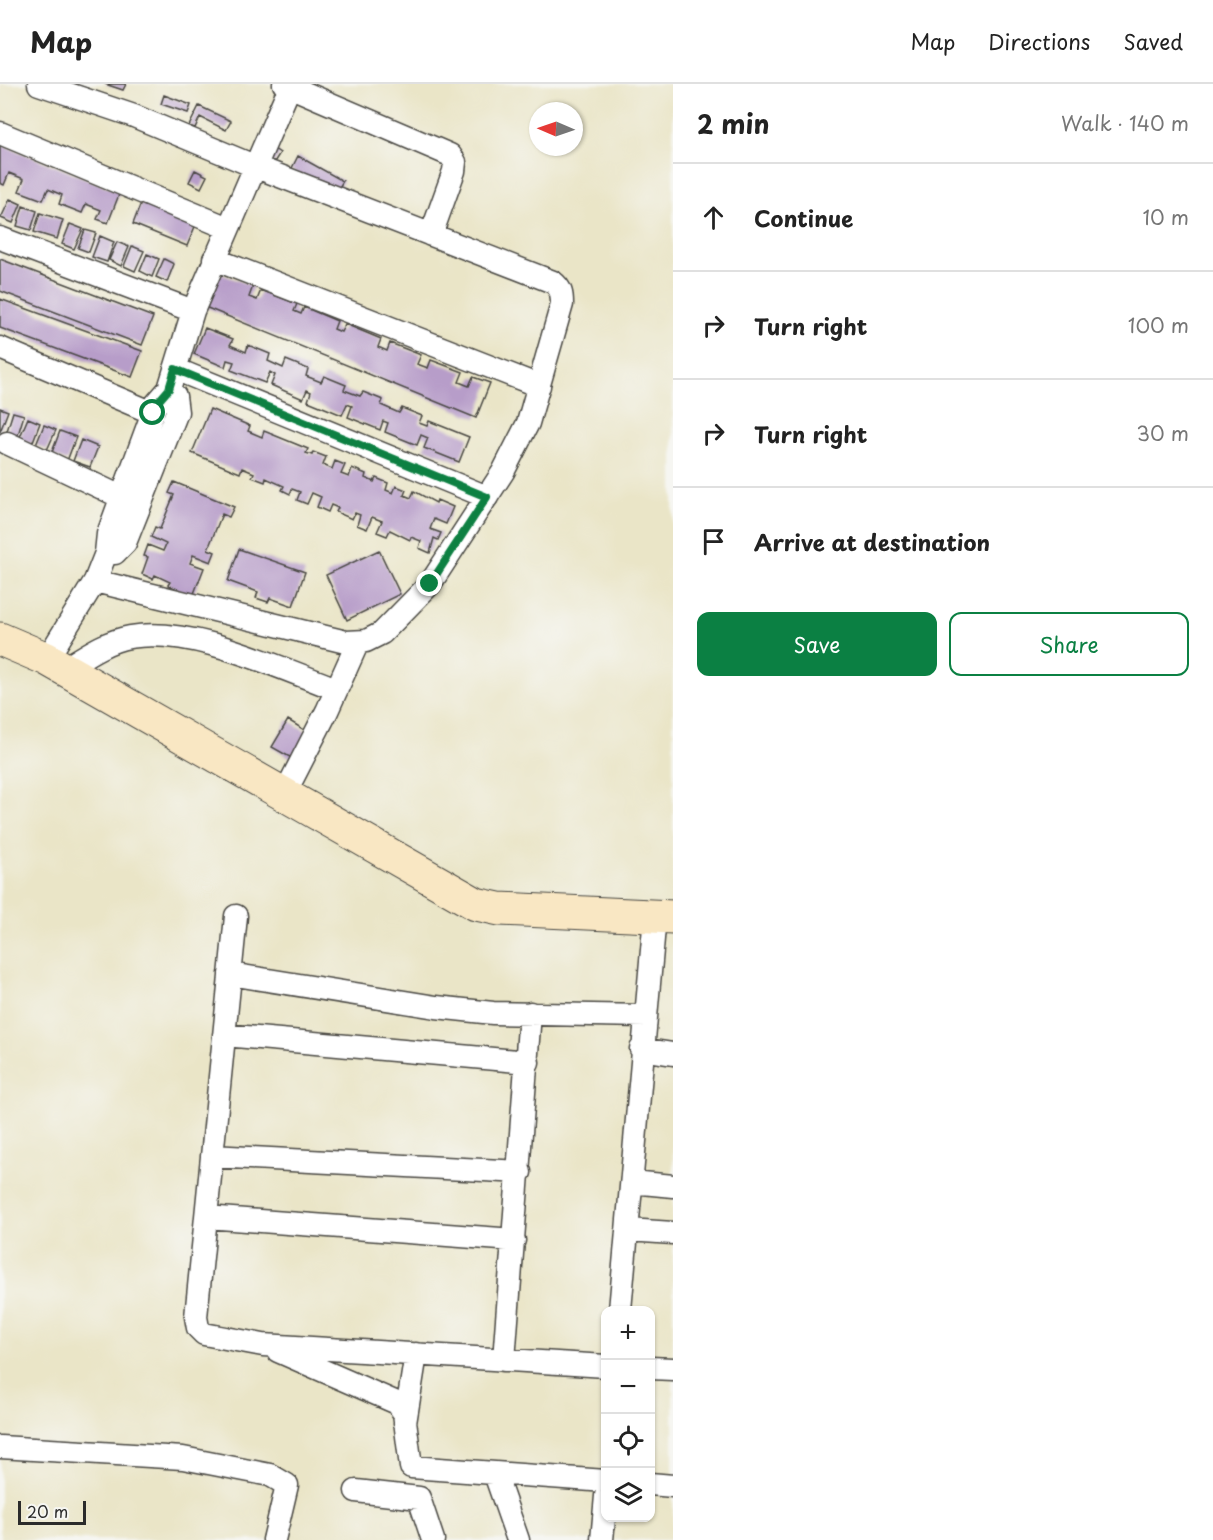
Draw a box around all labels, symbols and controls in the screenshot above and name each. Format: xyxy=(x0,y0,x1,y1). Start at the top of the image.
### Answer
text: Map xyxy=(30,20,92,63)
text: Map xyxy=(910,25,955,57)
text: Directions xyxy=(988,25,1090,57)
text: Saved xyxy=(1123,25,1183,57)
north arrow xyxy=(529,102,583,156)
text: 2 min xyxy=(697,104,770,143)
text: Walk · 140 m xyxy=(1061,108,1189,138)
icon: ahead xyxy=(697,201,730,234)
text: Continue xyxy=(754,201,853,234)
text: 10 m xyxy=(1142,202,1189,232)
icon: right xyxy=(697,309,730,342)
text: Turn right xyxy=(754,309,867,342)
text: 100 m xyxy=(1128,310,1189,340)
route start xyxy=(139,399,165,425)
icon: right xyxy=(697,417,730,450)
text: Turn right xyxy=(754,417,867,450)
text: 30 m xyxy=(1136,418,1189,448)
icon: arrive xyxy=(697,525,730,558)
text: Arrive at destination xyxy=(754,525,990,558)
route end xyxy=(416,570,442,596)
button: Save xyxy=(697,612,937,676)
button: Share xyxy=(949,612,1189,676)
map controls xyxy=(601,1306,655,1522)
button: + xyxy=(601,1306,655,1360)
button: − xyxy=(601,1360,655,1414)
button: locate xyxy=(601,1414,655,1468)
button: layers xyxy=(601,1468,655,1522)
scale bar xyxy=(18,1498,86,1526)
text: 20 m xyxy=(27,1499,68,1523)

